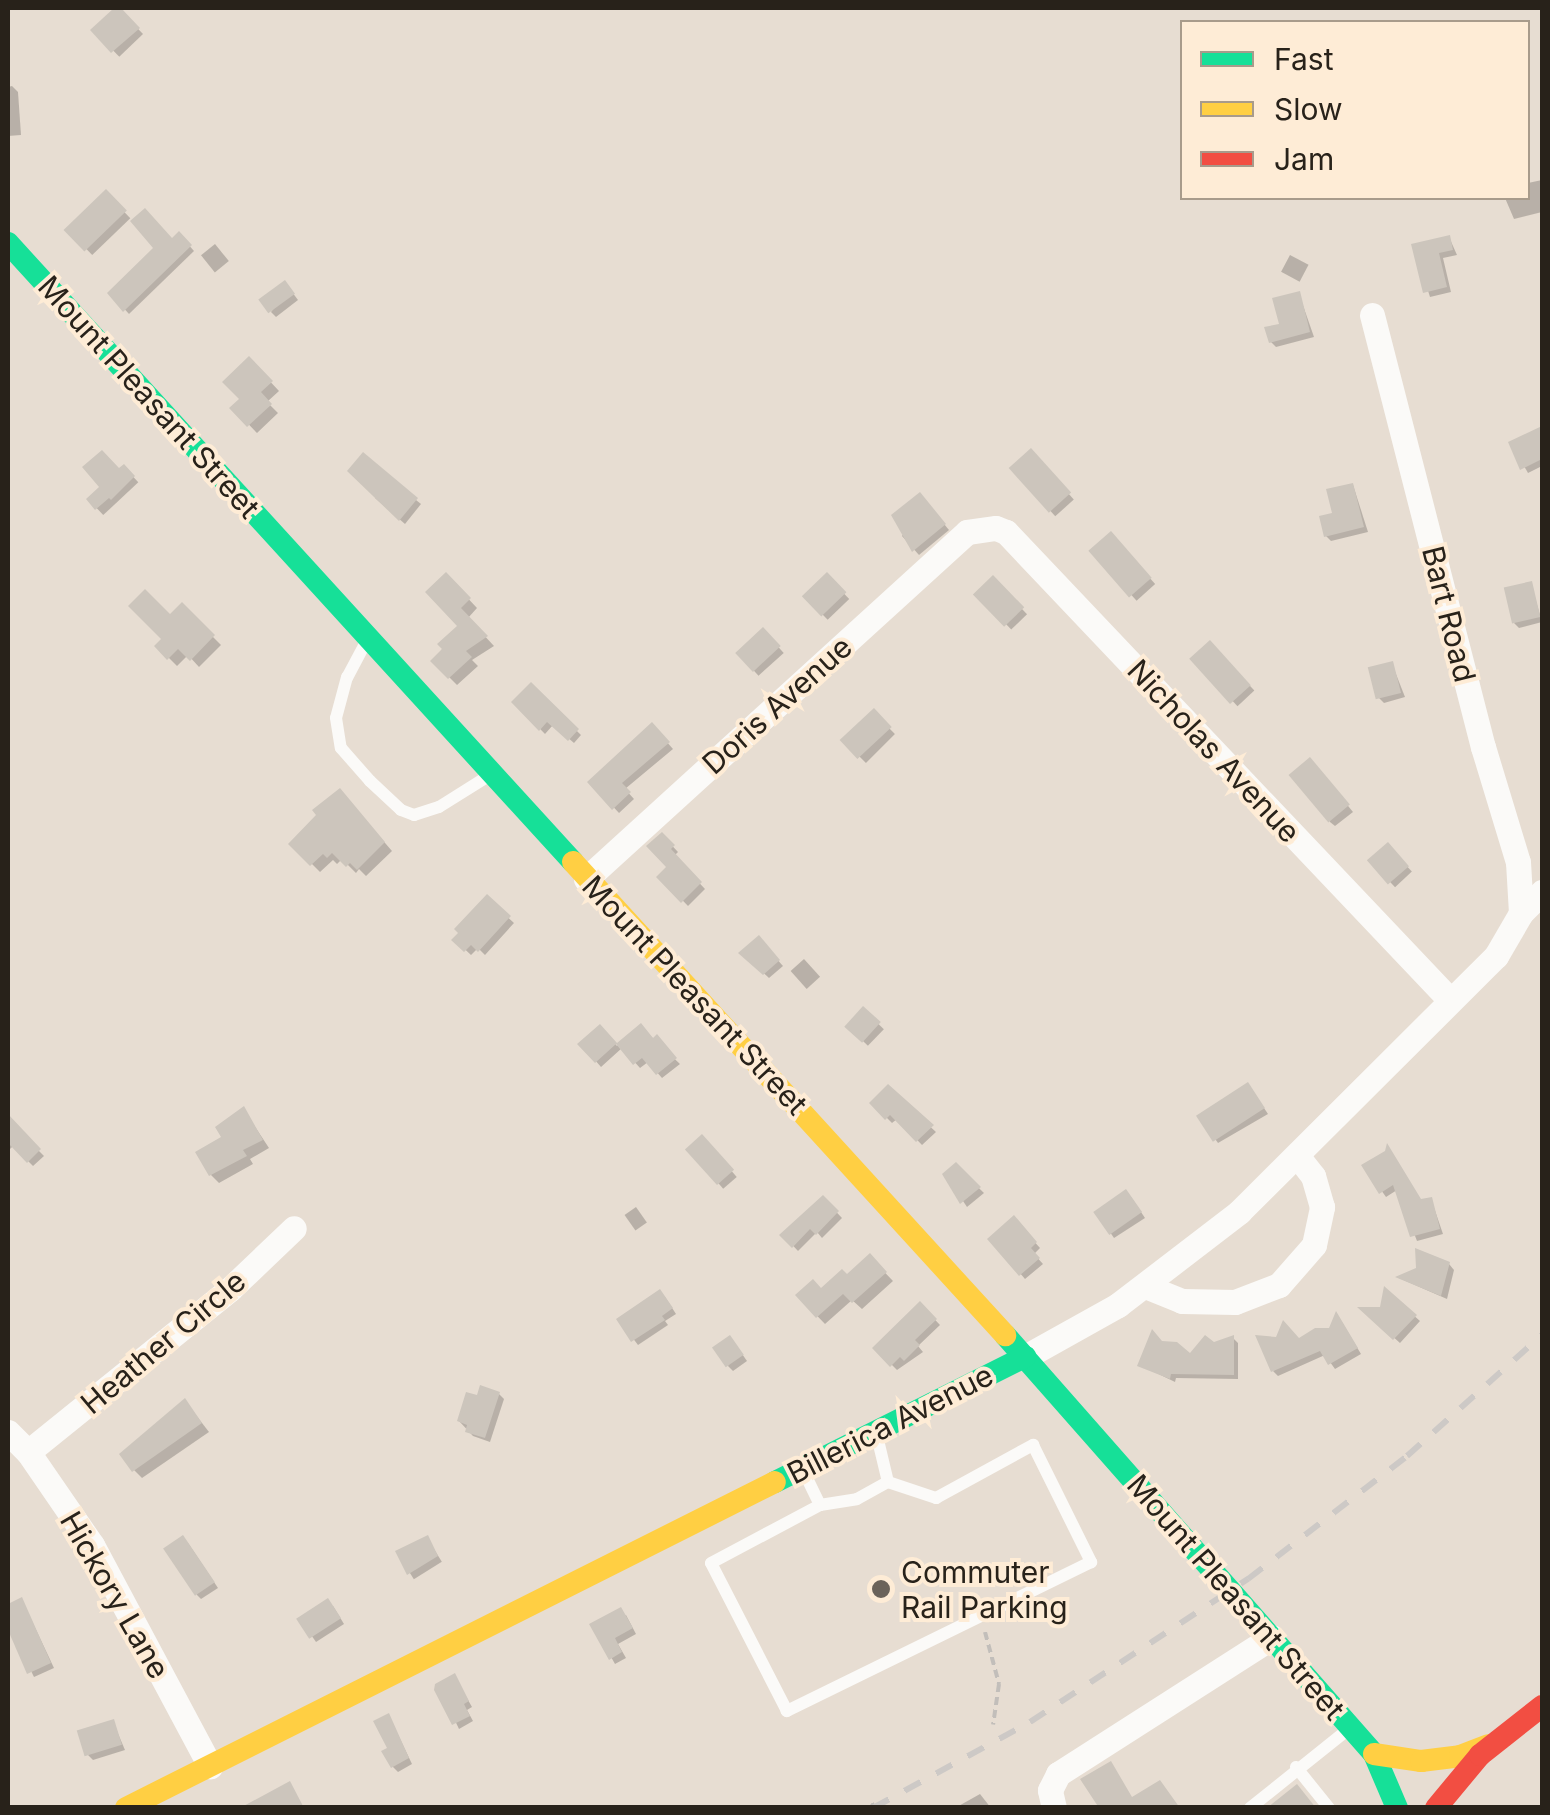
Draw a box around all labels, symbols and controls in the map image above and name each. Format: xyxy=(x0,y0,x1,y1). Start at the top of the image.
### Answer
legend xyxy=(1180,20,1530,200)
text: Fast xyxy=(1274,41,1333,77)
text: Slow xyxy=(1274,91,1343,127)
text: Jam xyxy=(1274,141,1334,177)
street label: Mount Pleasant Street xyxy=(31,269,267,525)
street label: Bart Road xyxy=(1415,542,1483,686)
street label: Doris Avenue xyxy=(695,629,859,781)
street label: Nicholas Avenue xyxy=(1120,652,1308,850)
street label: Mount Pleasant Street xyxy=(575,868,815,1122)
street label: Heather Circle xyxy=(73,1263,253,1421)
street label: Billerica Avenue xyxy=(781,1357,999,1491)
street label: Mount Pleasant Street xyxy=(1120,1467,1352,1727)
street label: Hickory Lane xyxy=(53,1505,177,1685)
place label: Commuter Rail Parking xyxy=(901,1554,1068,1624)
marker: Commuter Rail Parking xyxy=(870,1578,892,1600)

